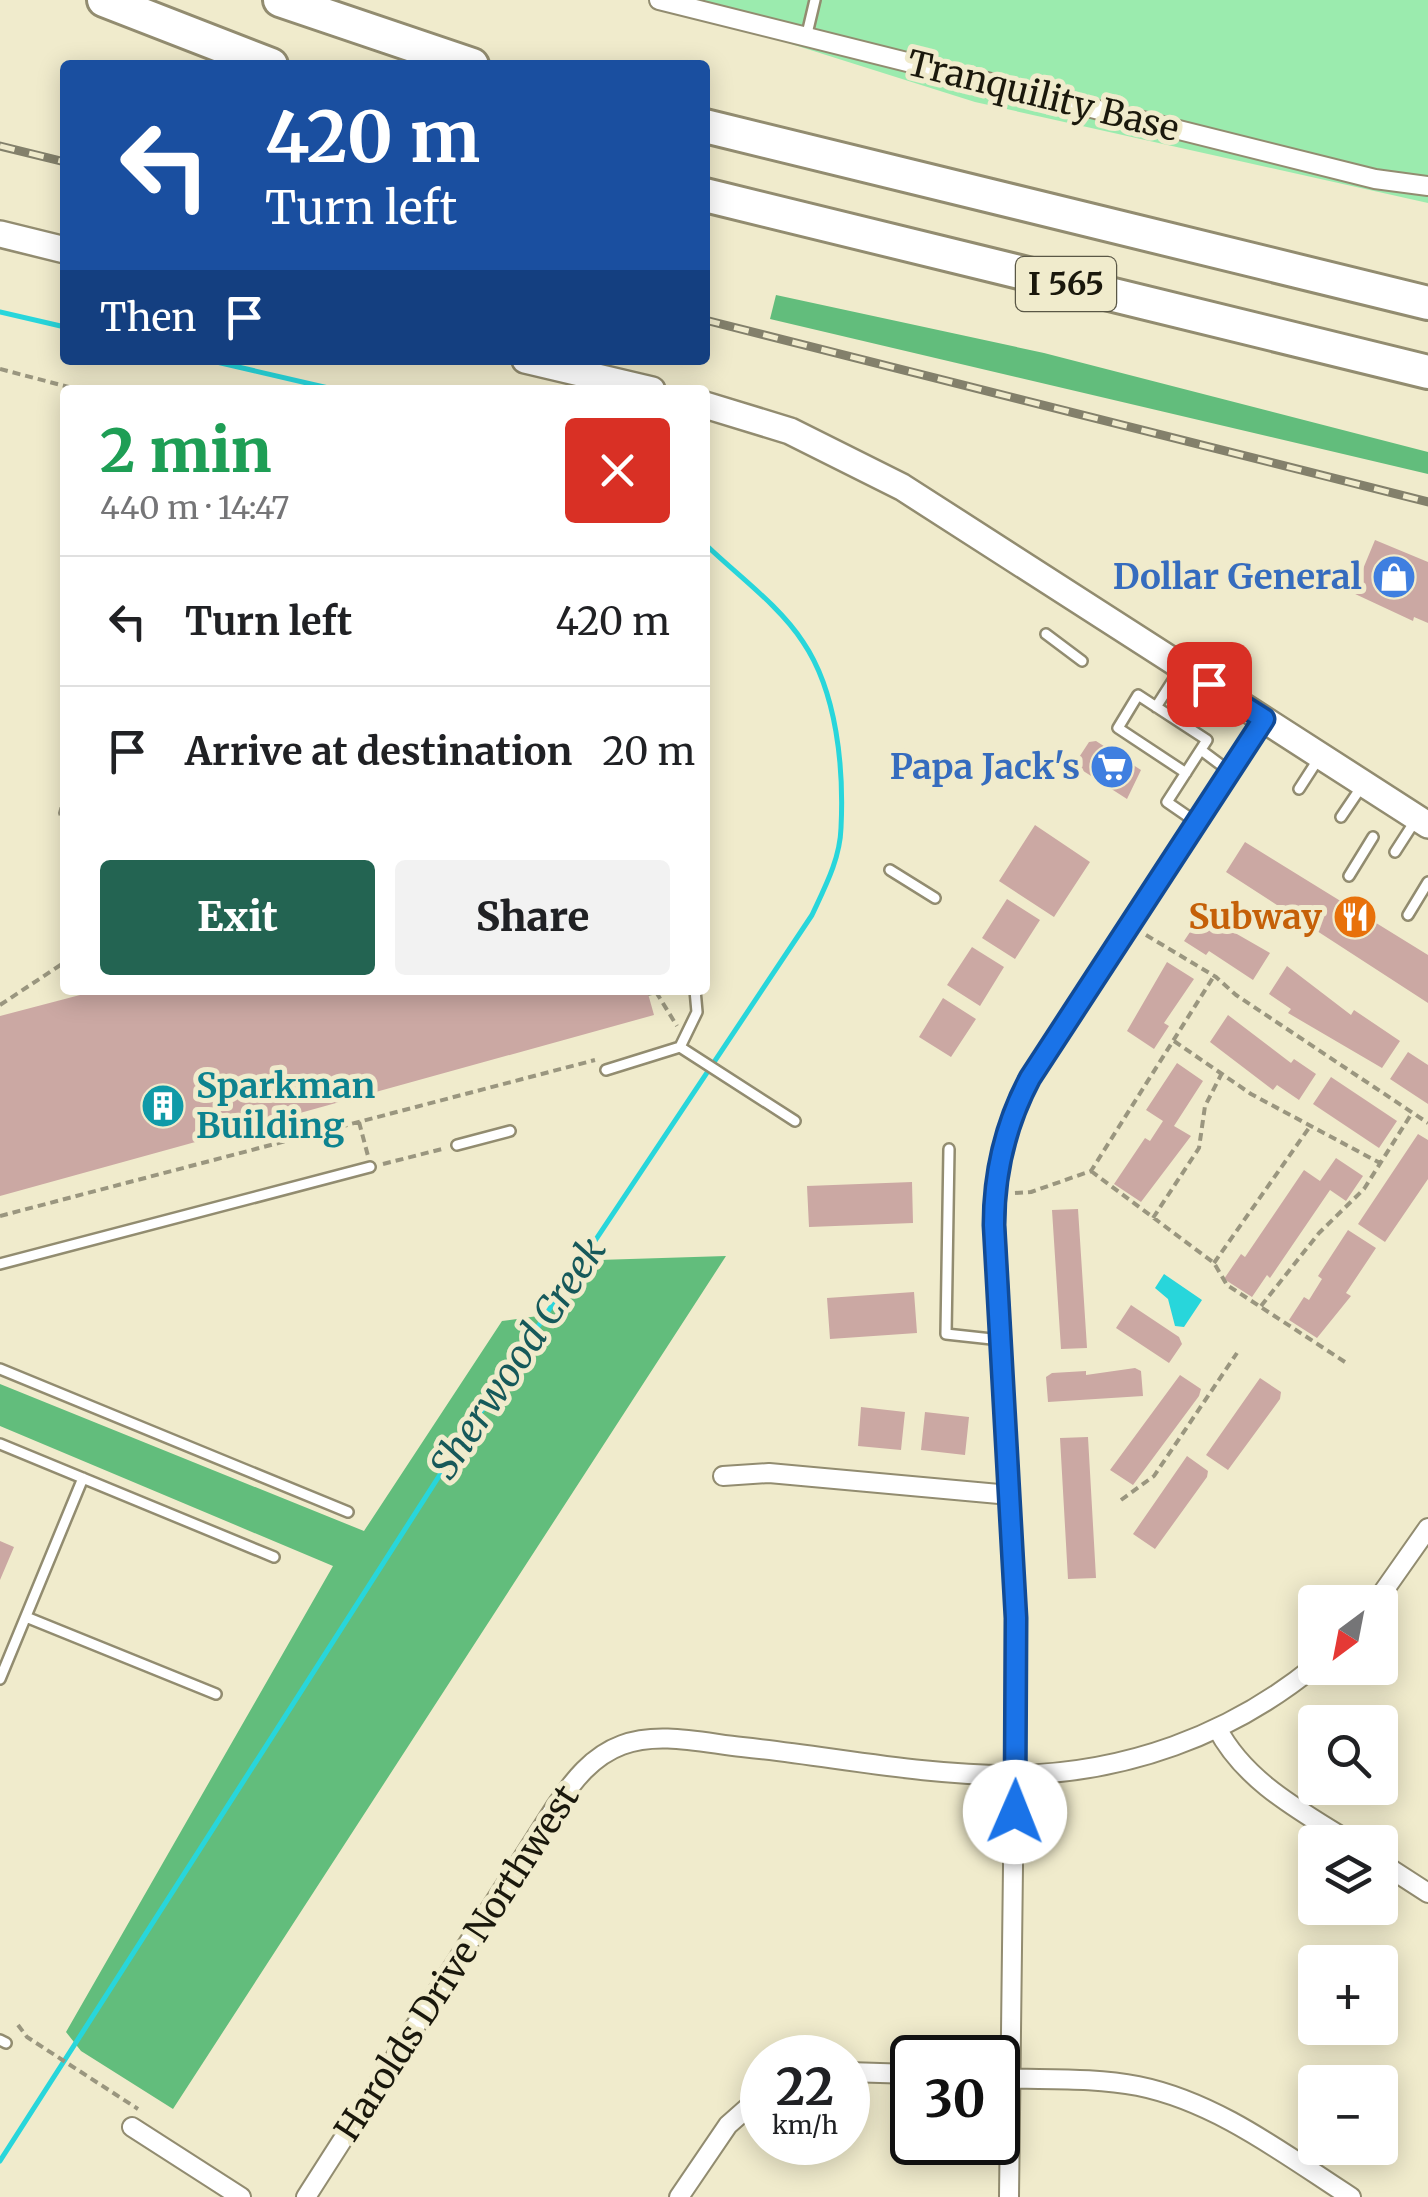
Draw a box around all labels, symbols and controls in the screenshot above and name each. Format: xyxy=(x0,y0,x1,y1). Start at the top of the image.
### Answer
street label: Tranquility Base xyxy=(903,41,1183,151)
text: 420 m xyxy=(265,93,480,181)
icon: left xyxy=(100,100,230,230)
text: Turn left xyxy=(265,180,457,236)
road number: I 565 xyxy=(1016,257,1116,311)
icon: arrive xyxy=(217,290,272,345)
text: Then xyxy=(100,294,197,341)
text: 2 min xyxy=(100,413,272,488)
button: close xyxy=(565,418,670,523)
text: 440 m · 14:47 xyxy=(100,488,290,528)
shop icon: Dollar General xyxy=(1371,554,1417,600)
place label: Dollar General xyxy=(1113,555,1362,599)
icon: left xyxy=(100,594,155,649)
text: Turn left xyxy=(185,598,352,645)
text: 420 m xyxy=(555,598,670,645)
pin xyxy=(1167,642,1252,727)
icon: arrive xyxy=(1182,657,1237,712)
icon: arrive xyxy=(100,724,155,779)
text: Arrive at destination xyxy=(185,728,572,775)
text: 20 m xyxy=(602,728,695,775)
supermarket icon: Papa Jack's xyxy=(1089,744,1135,790)
place label: Papa Jack's xyxy=(890,745,1080,789)
button: Exit xyxy=(100,860,375,975)
button: Share xyxy=(395,860,670,975)
restaurant icon: Subway xyxy=(1332,894,1378,940)
place label: Subway xyxy=(1188,895,1322,939)
place label: Sparkman Building xyxy=(196,1064,375,1148)
building icon: Sparkman Building xyxy=(140,1083,186,1129)
water label: Sherwood Creek xyxy=(420,1228,616,1487)
north arrow xyxy=(1298,1585,1398,1685)
map controls xyxy=(1298,1585,1398,2165)
button: search xyxy=(1298,1705,1398,1805)
position arrow xyxy=(963,1760,1067,1864)
street label: Harolds Drive Northwest xyxy=(325,1776,589,2149)
button: layers xyxy=(1298,1825,1398,1925)
button: + xyxy=(1298,1945,1398,2045)
speed limit sign: 30 xyxy=(890,2035,1020,2165)
text: 22 xyxy=(776,2056,834,2119)
button: − xyxy=(1298,2065,1398,2165)
text: km/h xyxy=(772,2109,838,2141)

